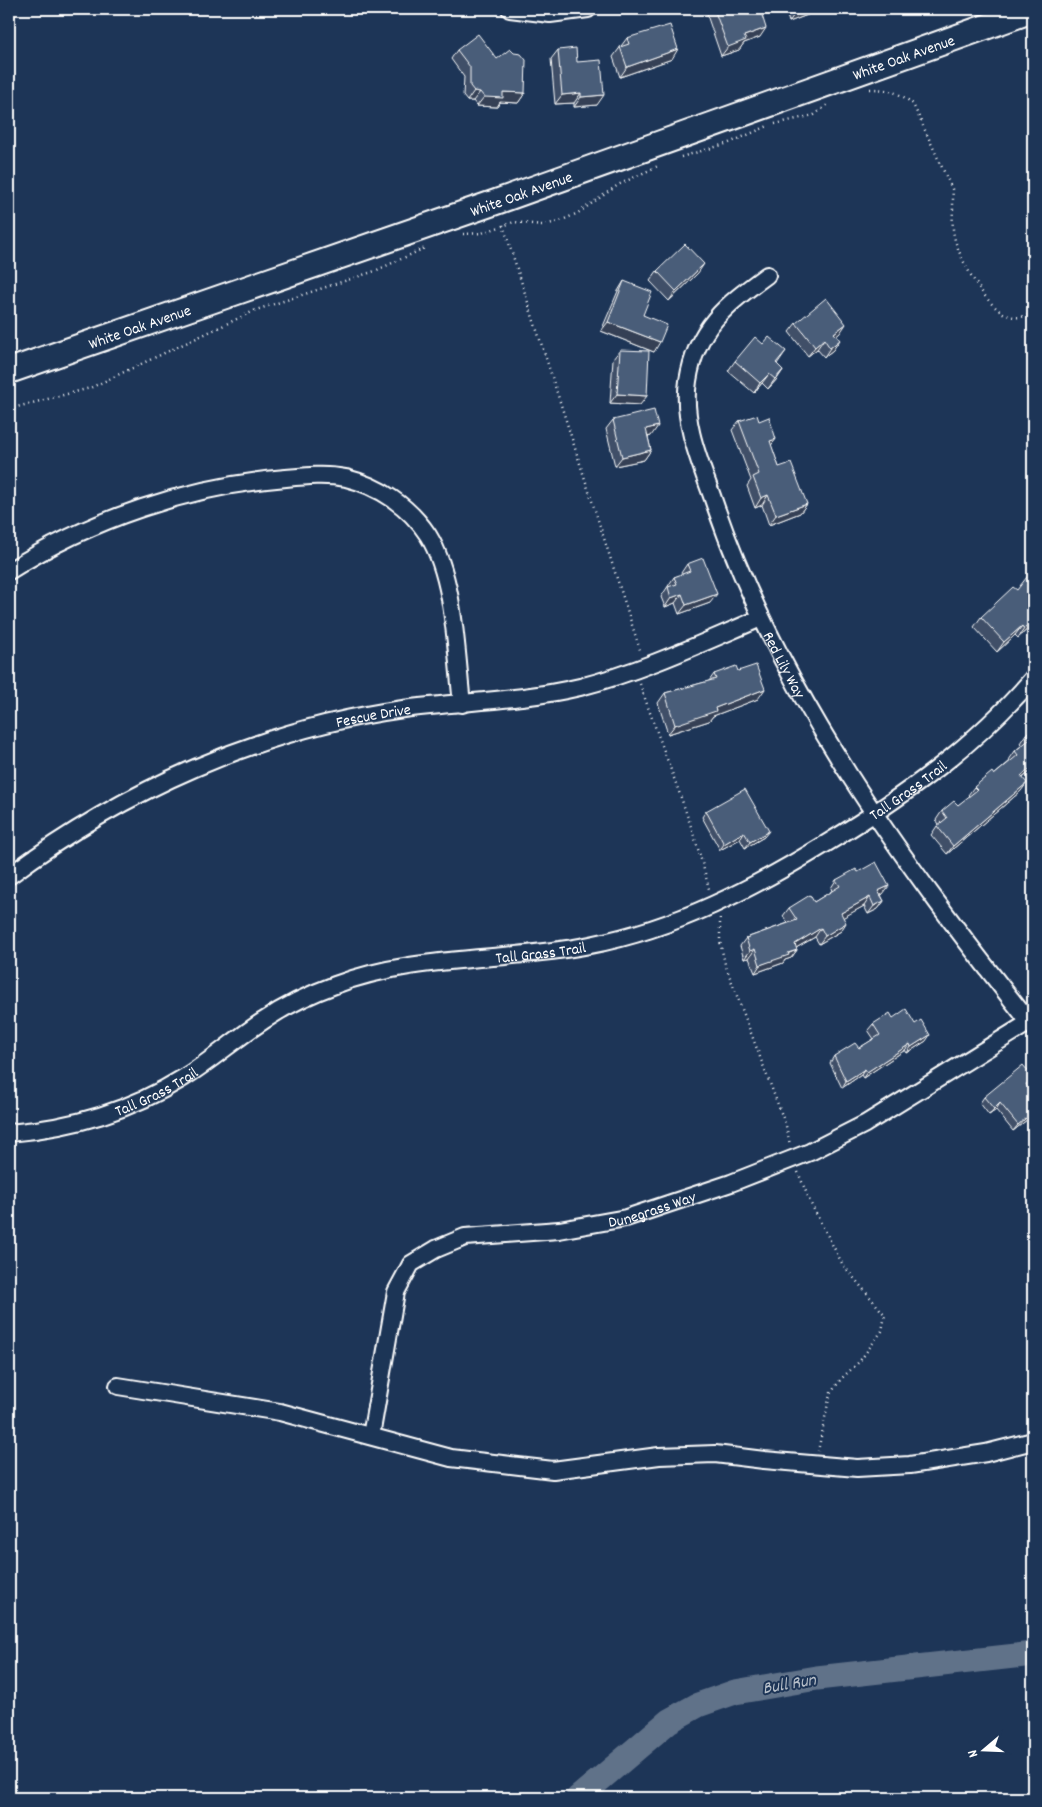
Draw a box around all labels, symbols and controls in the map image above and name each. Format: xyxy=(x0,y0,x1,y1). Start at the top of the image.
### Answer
street label: White Oak Avenue xyxy=(850,30,958,88)
street label: White Oak Avenue xyxy=(468,167,576,224)
street label: White Oak Avenue xyxy=(86,300,194,357)
street label: Red Lily Way xyxy=(756,628,810,704)
street label: Fescue Drive xyxy=(334,699,412,735)
street label: Tall Grass Trail xyxy=(866,756,953,827)
street label: Tall Grass Trail xyxy=(495,937,588,971)
street label: Tall Grass Trail xyxy=(112,1062,204,1124)
street label: Dunegrass Way xyxy=(607,1186,700,1235)
water label: Bull Run xyxy=(761,1668,819,1702)
north arrow xyxy=(960,1724,1010,1774)
text: N xyxy=(963,1747,984,1760)

